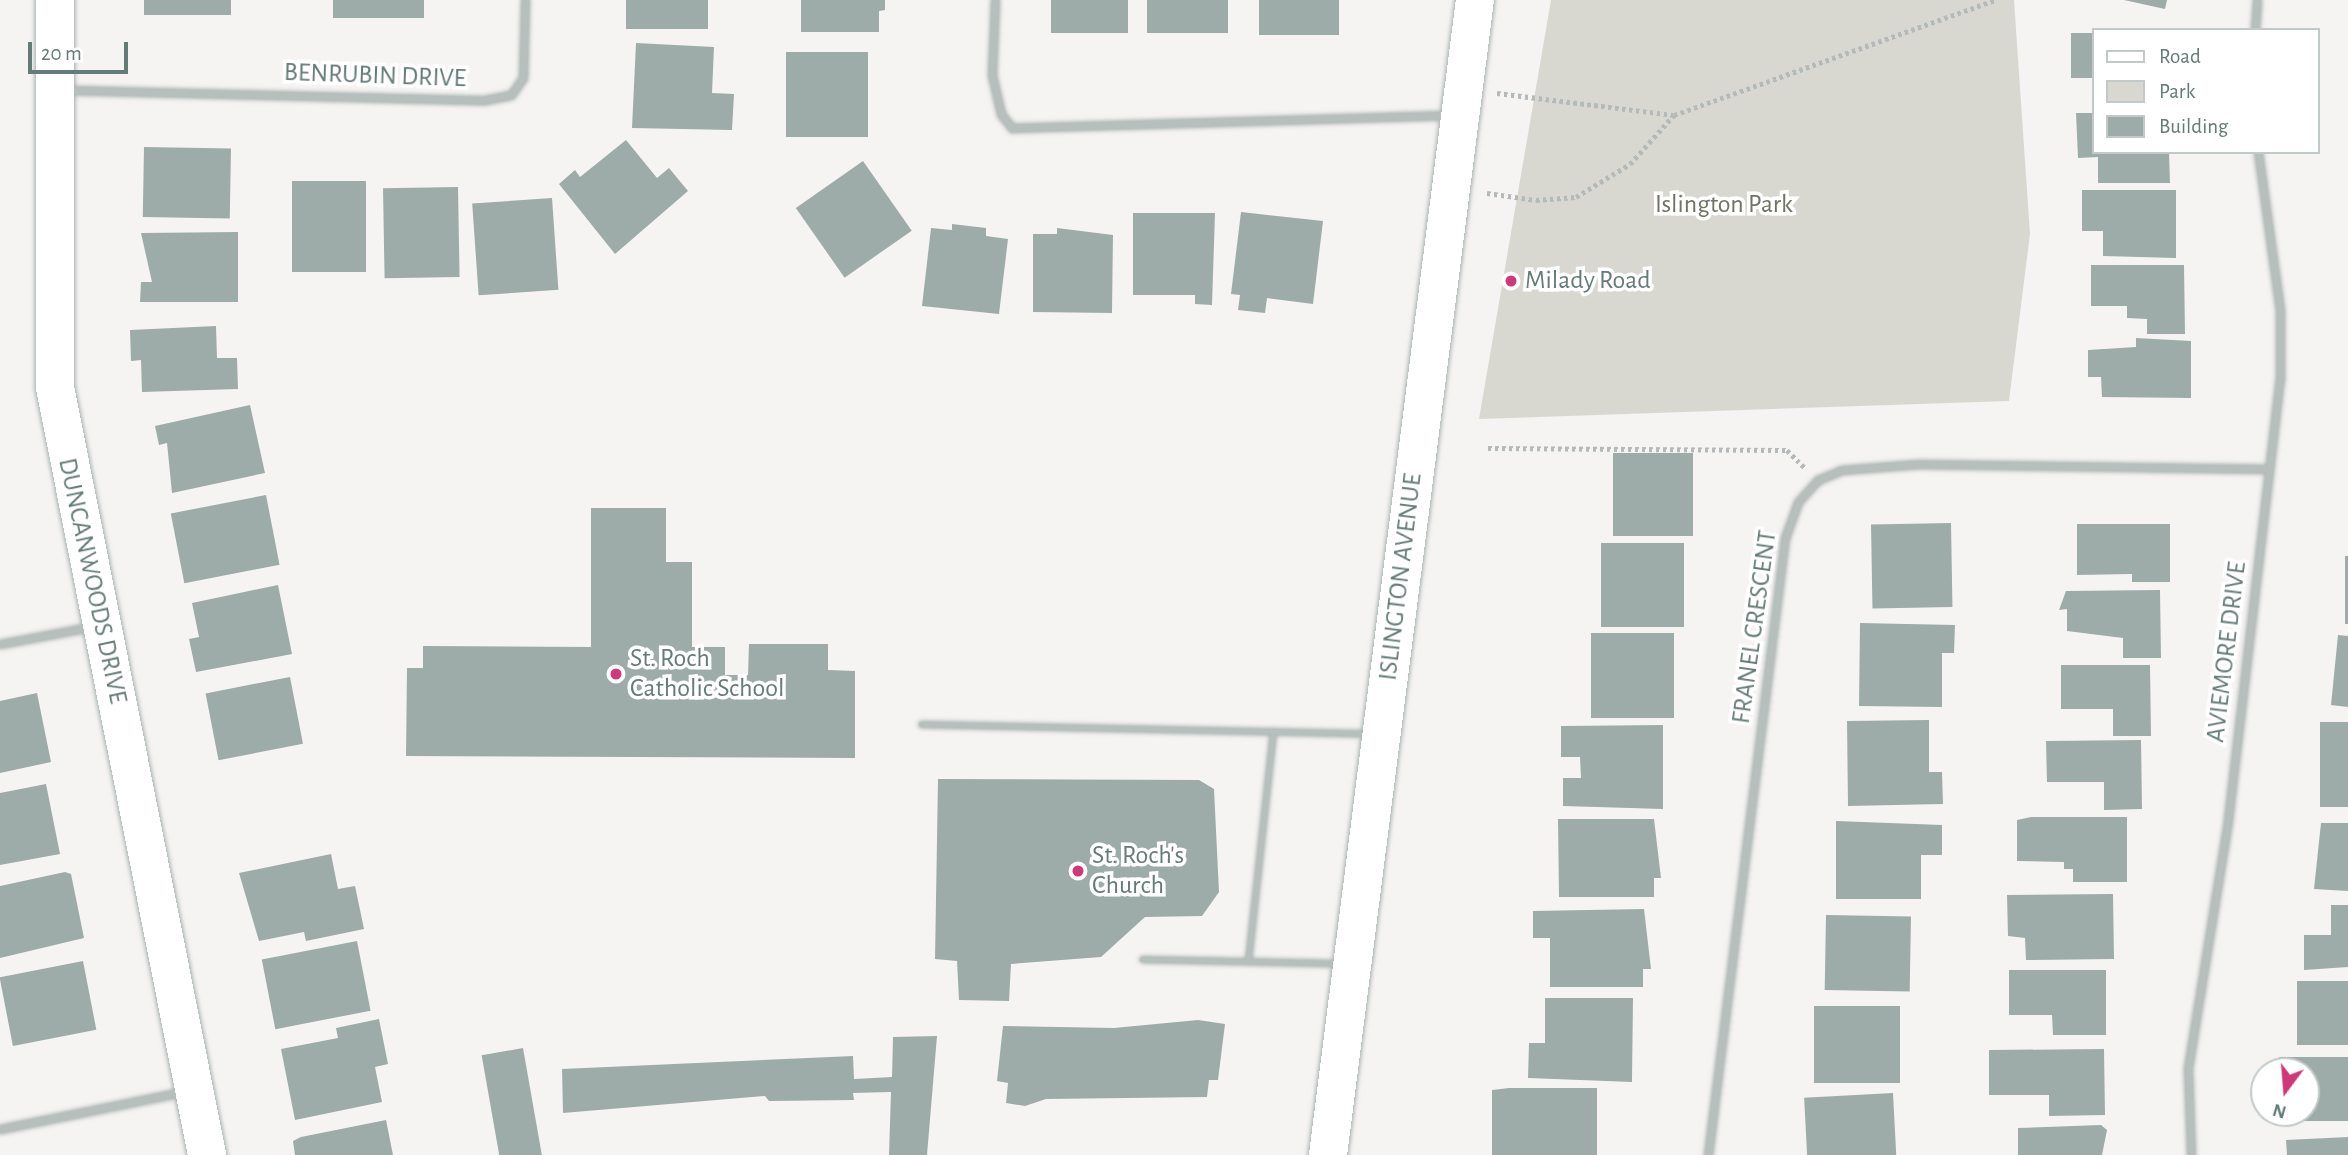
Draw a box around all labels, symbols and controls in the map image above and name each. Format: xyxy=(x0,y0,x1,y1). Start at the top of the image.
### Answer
scale bar xyxy=(32,28,131,72)
legend xyxy=(2092,28,2320,154)
text: 20 m xyxy=(41,43,82,64)
text: Road xyxy=(2159,46,2201,67)
street label: BENRUBIN DRIVE xyxy=(283,57,467,95)
text: Park xyxy=(2159,81,2195,102)
text: Building xyxy=(2159,116,2228,137)
park label: Islington Park xyxy=(1655,189,1793,221)
place label: Milady Road xyxy=(1525,265,1651,297)
marker: Milady Road xyxy=(1503,273,1519,289)
street label: DUNCANWOODS DRIVE xyxy=(51,455,133,707)
street label: ISLINGTON AVENUE xyxy=(1373,472,1429,682)
street label: FRANEL CRESCENT xyxy=(1726,528,1784,726)
street label: AVIEMORE DRIVE xyxy=(2200,560,2254,744)
place label: St. Roch Catholic School xyxy=(630,643,784,704)
marker: St. Roch Catholic School xyxy=(608,666,624,682)
place label: St. Roch's Church xyxy=(1092,840,1184,902)
marker: St. Roch's Church xyxy=(1070,863,1086,879)
north arrow xyxy=(2250,1057,2320,1127)
text: N xyxy=(2271,1100,2289,1122)

